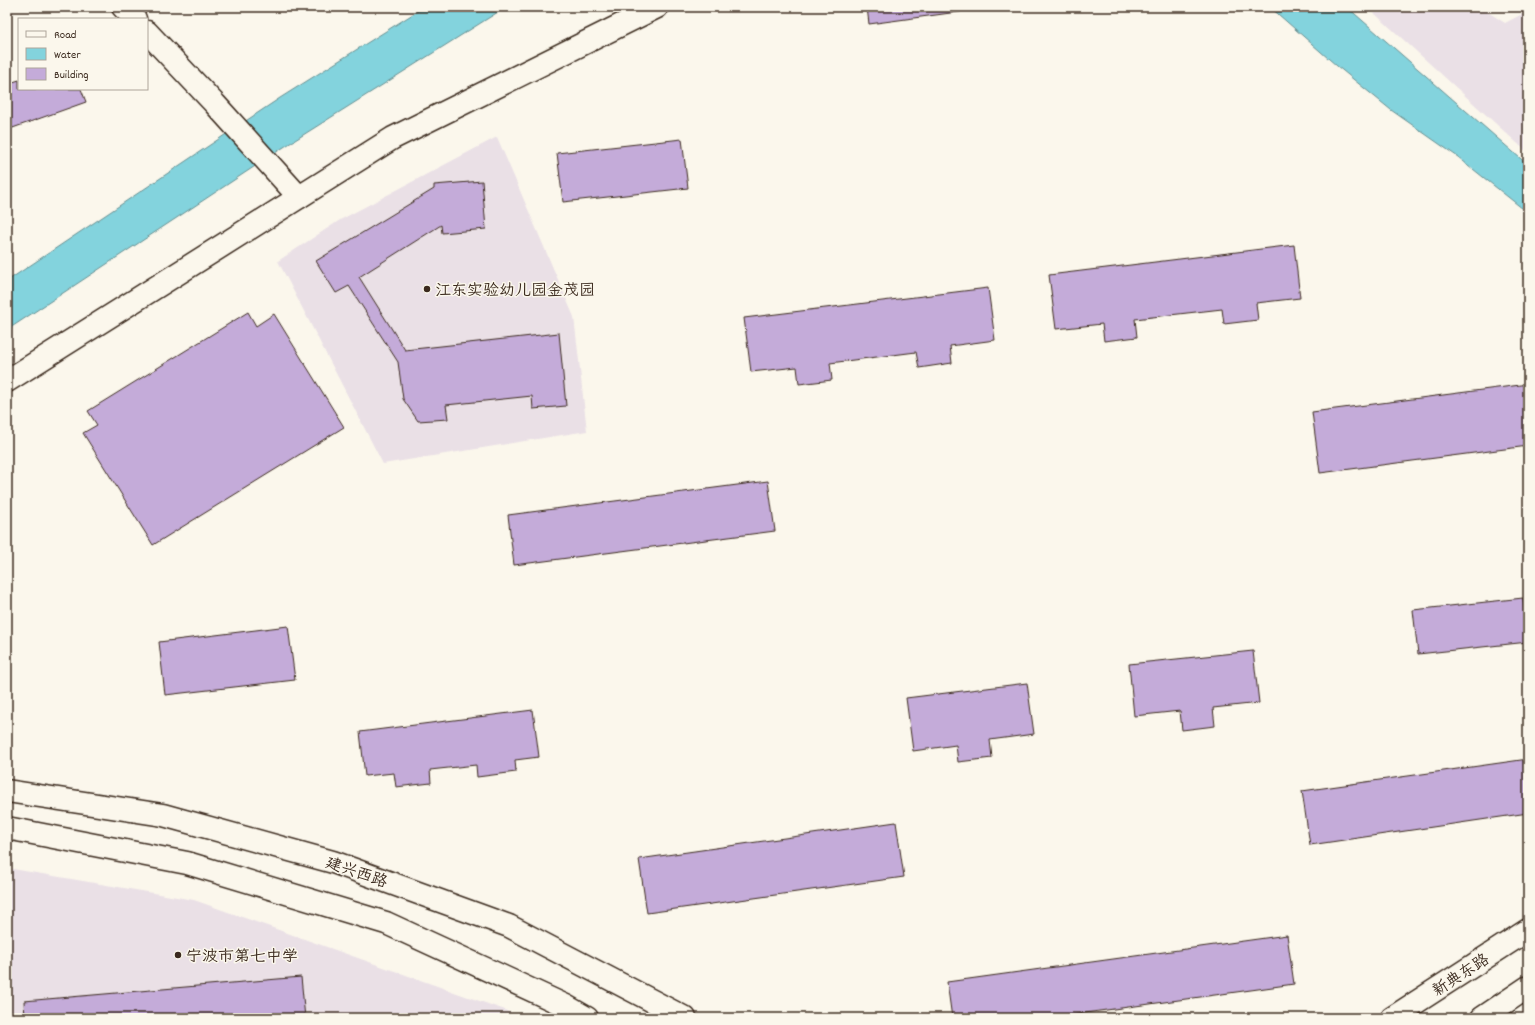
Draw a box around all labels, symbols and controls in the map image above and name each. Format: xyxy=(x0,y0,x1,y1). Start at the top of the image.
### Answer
legend xyxy=(18,18,148,90)
text: Road xyxy=(54,27,76,44)
text: Water xyxy=(54,47,81,64)
text: Building xyxy=(54,67,89,84)
place label: 江东实验幼儿园金茂园 xyxy=(435,280,595,303)
marker: 江东实验幼儿园金茂园 xyxy=(422,284,432,294)
street label: 建兴西路 xyxy=(322,852,390,895)
place label: 宁波市第七中学 xyxy=(186,946,298,969)
street label: 新典东路 xyxy=(1428,949,1494,1003)
marker: 宁波市第七中学 xyxy=(173,950,183,960)

